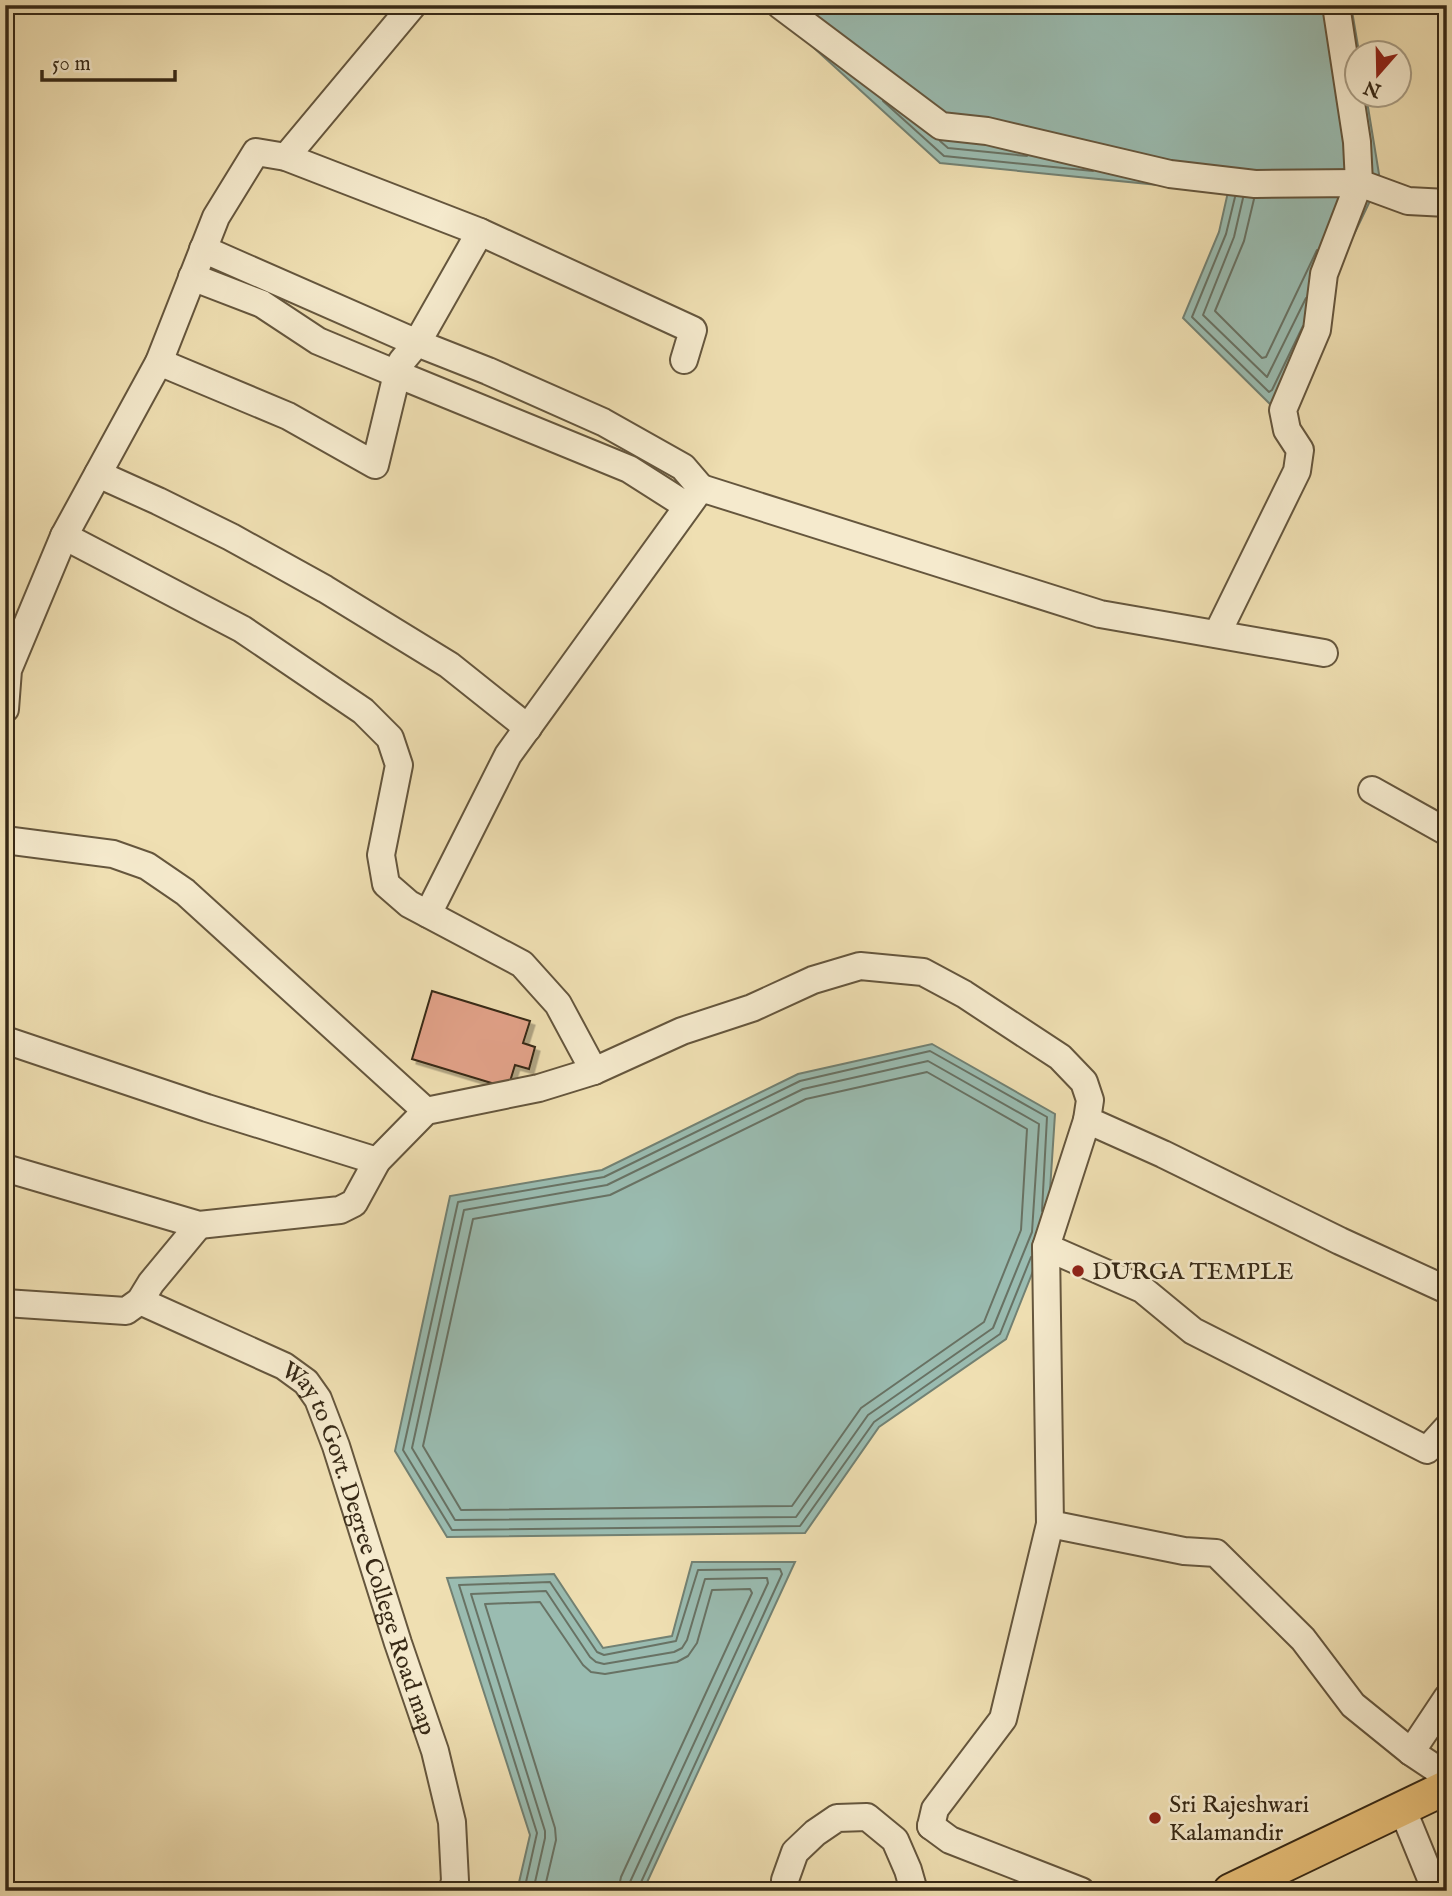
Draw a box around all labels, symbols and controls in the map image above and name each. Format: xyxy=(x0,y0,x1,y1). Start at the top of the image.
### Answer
scale bar xyxy=(42,38,175,82)
north arrow xyxy=(1344,38,1414,108)
text: 50 m xyxy=(52,51,91,78)
text: N xyxy=(1361,74,1386,103)
place label: DURGA TEMPLE xyxy=(1092,1257,1294,1288)
marker: DURGA TEMPLE xyxy=(1070,1263,1086,1279)
street label: Way to Govt. Degree College Road map xyxy=(275,1355,442,1740)
place label: Sri Rajeshwari Kalamandir xyxy=(1169,1790,1309,1849)
marker: Sri Rajeshwari Kalamandir xyxy=(1147,1810,1163,1826)

